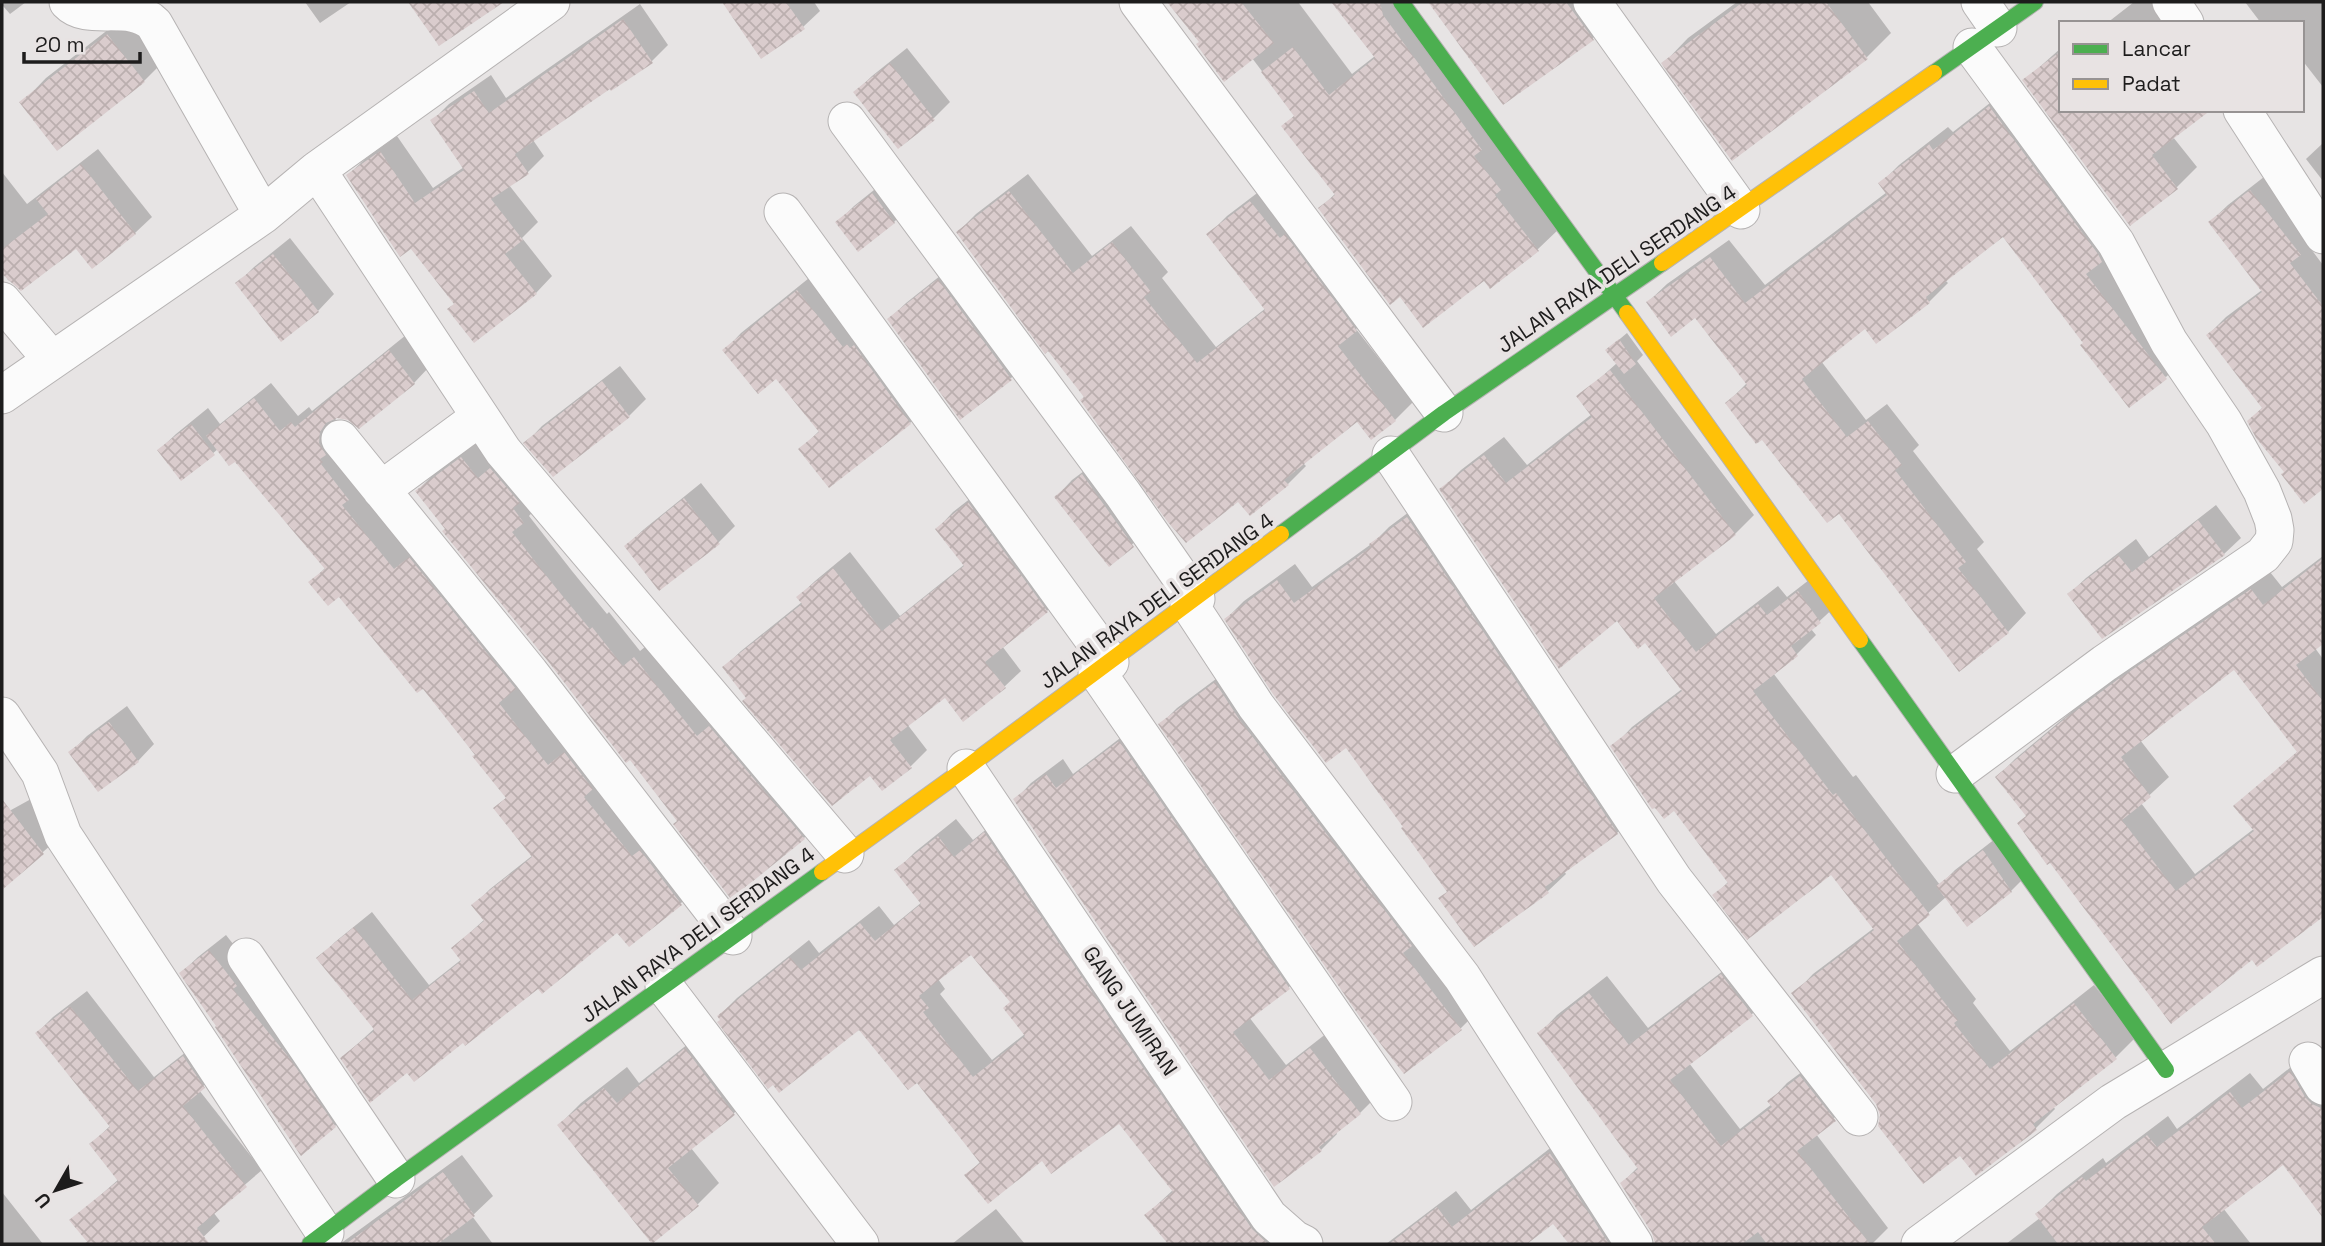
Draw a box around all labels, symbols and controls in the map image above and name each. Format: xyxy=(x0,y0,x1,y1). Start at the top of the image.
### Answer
scale bar xyxy=(24,21,140,65)
legend xyxy=(2059,21,2304,112)
text: 20 m xyxy=(35,31,85,58)
text: Lancar xyxy=(2122,35,2191,62)
text: Padat xyxy=(2122,70,2181,97)
street label: JALAN RAYA DELI SERDANG 4 xyxy=(1492,178,1741,359)
street label: JALAN RAYA DELI SERDANG 4 xyxy=(1035,507,1279,695)
street label: JALAN RAYA DELI SERDANG 4 xyxy=(576,841,820,1029)
street label: GANG JUMIRAN xyxy=(1077,941,1184,1081)
north arrow xyxy=(21,1155,91,1225)
text: U xyxy=(29,1188,57,1213)

